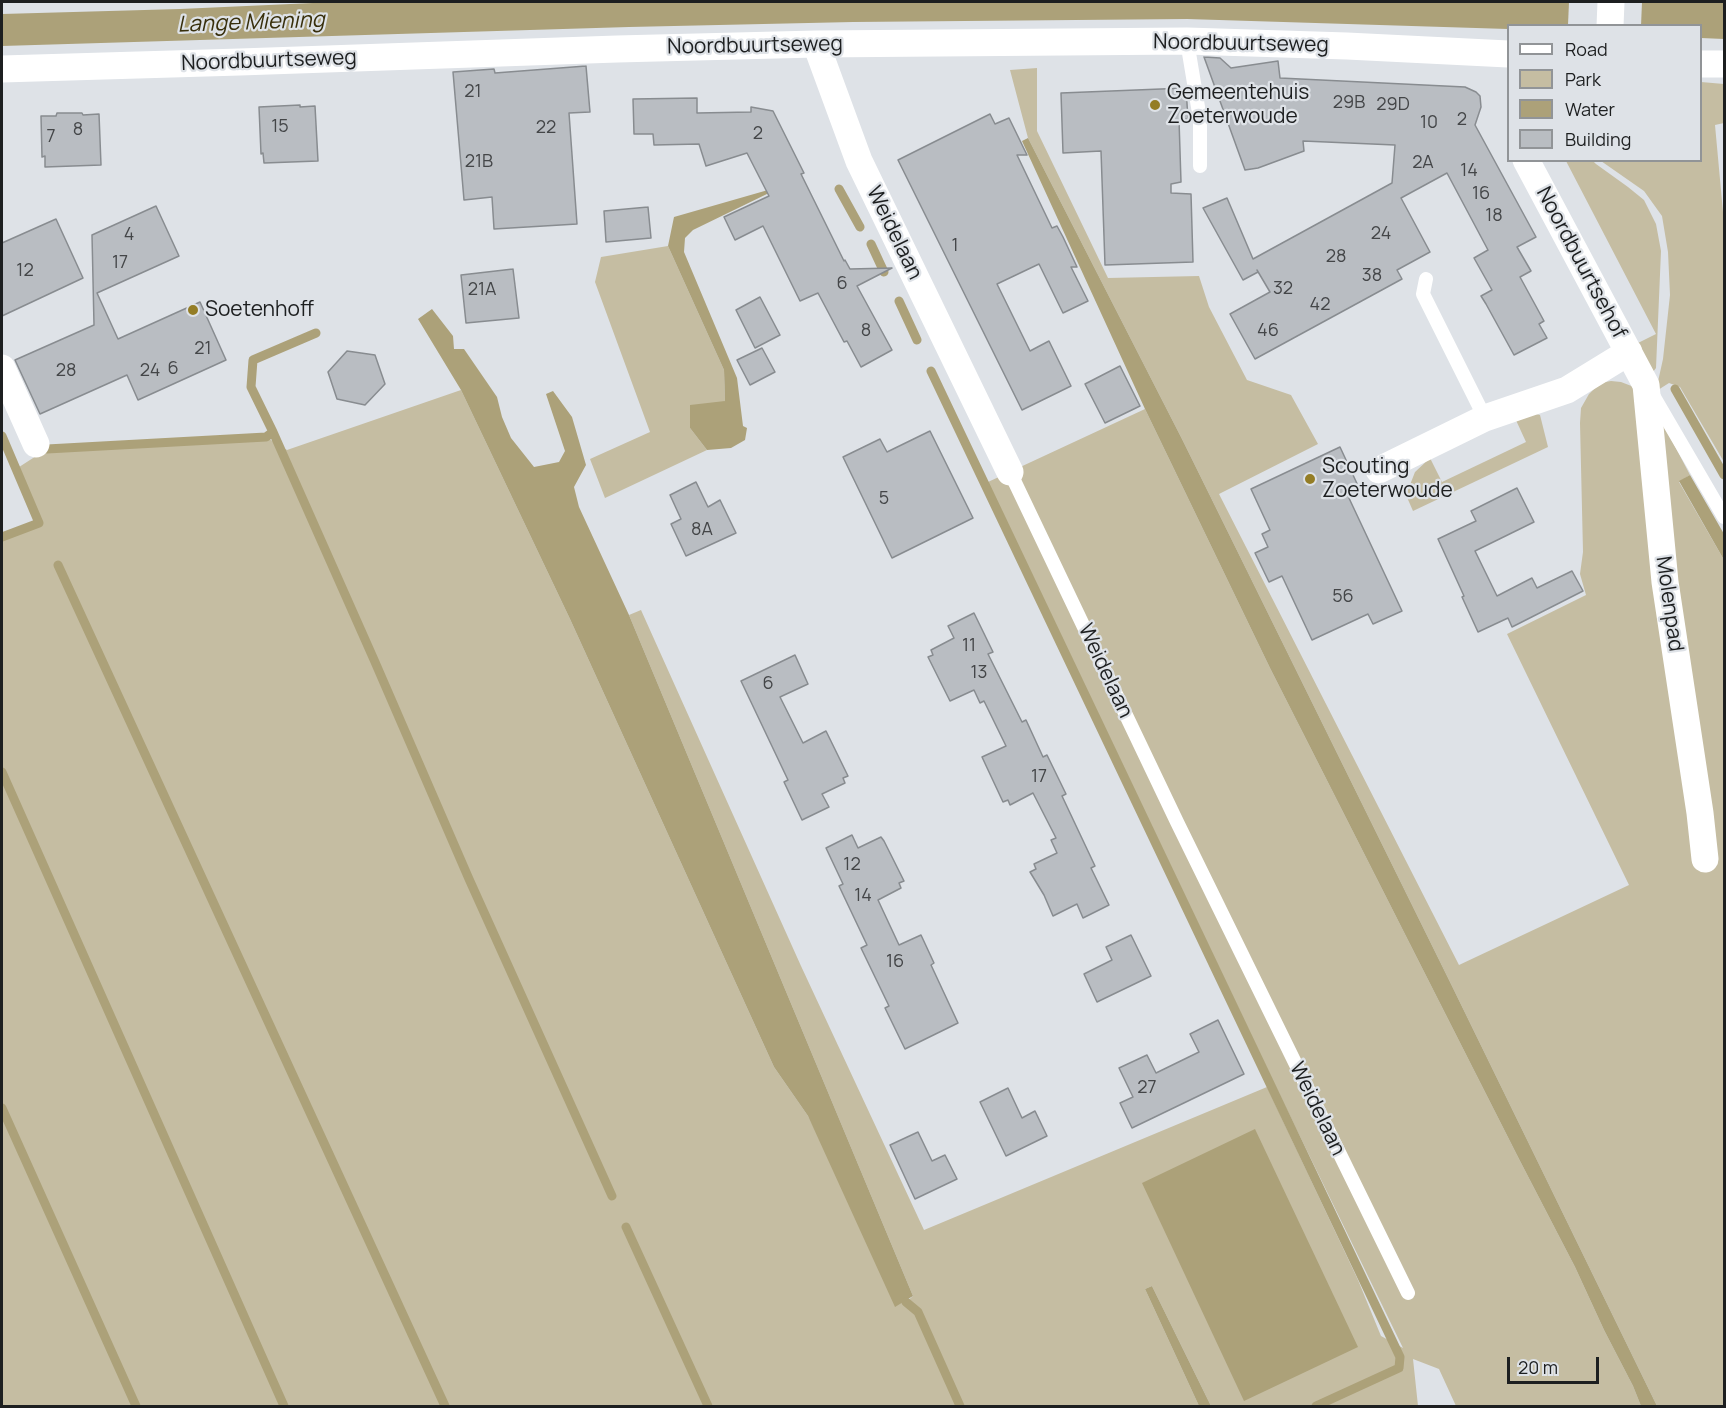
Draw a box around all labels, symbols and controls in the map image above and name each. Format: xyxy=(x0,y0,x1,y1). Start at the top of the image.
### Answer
water label: Lange Miening xyxy=(177,7,325,39)
legend xyxy=(1507,24,1702,162)
street label: Noordbuurtseweg xyxy=(1153,30,1329,58)
street label: Noordbuurtseweg xyxy=(667,32,843,60)
text: Road xyxy=(1565,37,1608,61)
street label: Noordbuurtseweg xyxy=(181,45,357,77)
text: Park xyxy=(1565,67,1601,91)
place label: Gemeentehuis Zoeterwoude xyxy=(1167,80,1309,130)
house number: 21 xyxy=(464,81,482,103)
house number: 29B xyxy=(1333,92,1365,114)
house number: 29D xyxy=(1376,94,1410,116)
text: Water xyxy=(1565,97,1615,121)
marker: Gemeentehuis Zoeterwoude xyxy=(1148,98,1162,112)
house number: 2 xyxy=(1457,109,1467,131)
house number: 10 xyxy=(1420,112,1438,134)
house number: 15 xyxy=(271,116,289,138)
house number: 22 xyxy=(536,117,556,139)
house number: 8 xyxy=(73,119,83,141)
house number: 2 xyxy=(753,123,763,145)
house number: 7 xyxy=(46,126,56,148)
text: Building xyxy=(1565,127,1631,151)
house number: 21B xyxy=(465,151,493,173)
house number: 2A xyxy=(1412,152,1434,174)
house number: 14 xyxy=(1460,160,1478,182)
street label: Weidelaan xyxy=(861,182,927,284)
house number: 16 xyxy=(1472,183,1490,205)
street label: Noordbuurtsehof xyxy=(1530,183,1632,343)
house number: 18 xyxy=(1485,205,1503,227)
house number: 24 xyxy=(1371,223,1391,245)
house number: 4 xyxy=(124,224,134,246)
house number: 1 xyxy=(951,235,959,257)
house number: 28 xyxy=(1326,246,1346,268)
house number: 17 xyxy=(112,252,128,274)
house number: 12 xyxy=(16,260,34,282)
house number: 38 xyxy=(1362,265,1382,287)
house number: 6 xyxy=(836,273,848,295)
house number: 32 xyxy=(1273,278,1293,300)
house number: 21A xyxy=(468,279,496,301)
house number: 42 xyxy=(1310,294,1330,316)
place label: Soetenhoff xyxy=(205,297,314,323)
marker: Soetenhoff xyxy=(186,303,200,317)
house number: 8 xyxy=(861,320,871,342)
house number: 46 xyxy=(1257,320,1279,342)
house number: 21 xyxy=(194,338,212,360)
house number: 6 xyxy=(167,358,179,380)
house number: 28 xyxy=(56,360,76,382)
house number: 24 xyxy=(140,360,160,382)
place label: Scouting Zoeterwoude xyxy=(1322,454,1453,504)
marker: Scouting Zoeterwoude xyxy=(1303,472,1317,486)
house number: 5 xyxy=(879,488,889,510)
house number: 8A xyxy=(691,519,713,541)
street label: Molenpad xyxy=(1650,555,1688,653)
house number: 56 xyxy=(1332,586,1354,608)
street label: Weidelaan xyxy=(1072,620,1138,722)
house number: 11 xyxy=(962,635,976,657)
house number: 13 xyxy=(971,662,987,684)
house number: 6 xyxy=(762,673,774,695)
house number: 17 xyxy=(1031,766,1047,788)
house number: 12 xyxy=(843,854,861,876)
house number: 14 xyxy=(854,885,872,907)
house number: 16 xyxy=(886,951,904,973)
street label: Weidelaan xyxy=(1284,1058,1350,1160)
house number: 27 xyxy=(1137,1077,1157,1099)
scale bar xyxy=(1510,1345,1602,1383)
text: 20 m xyxy=(1518,1355,1558,1379)

